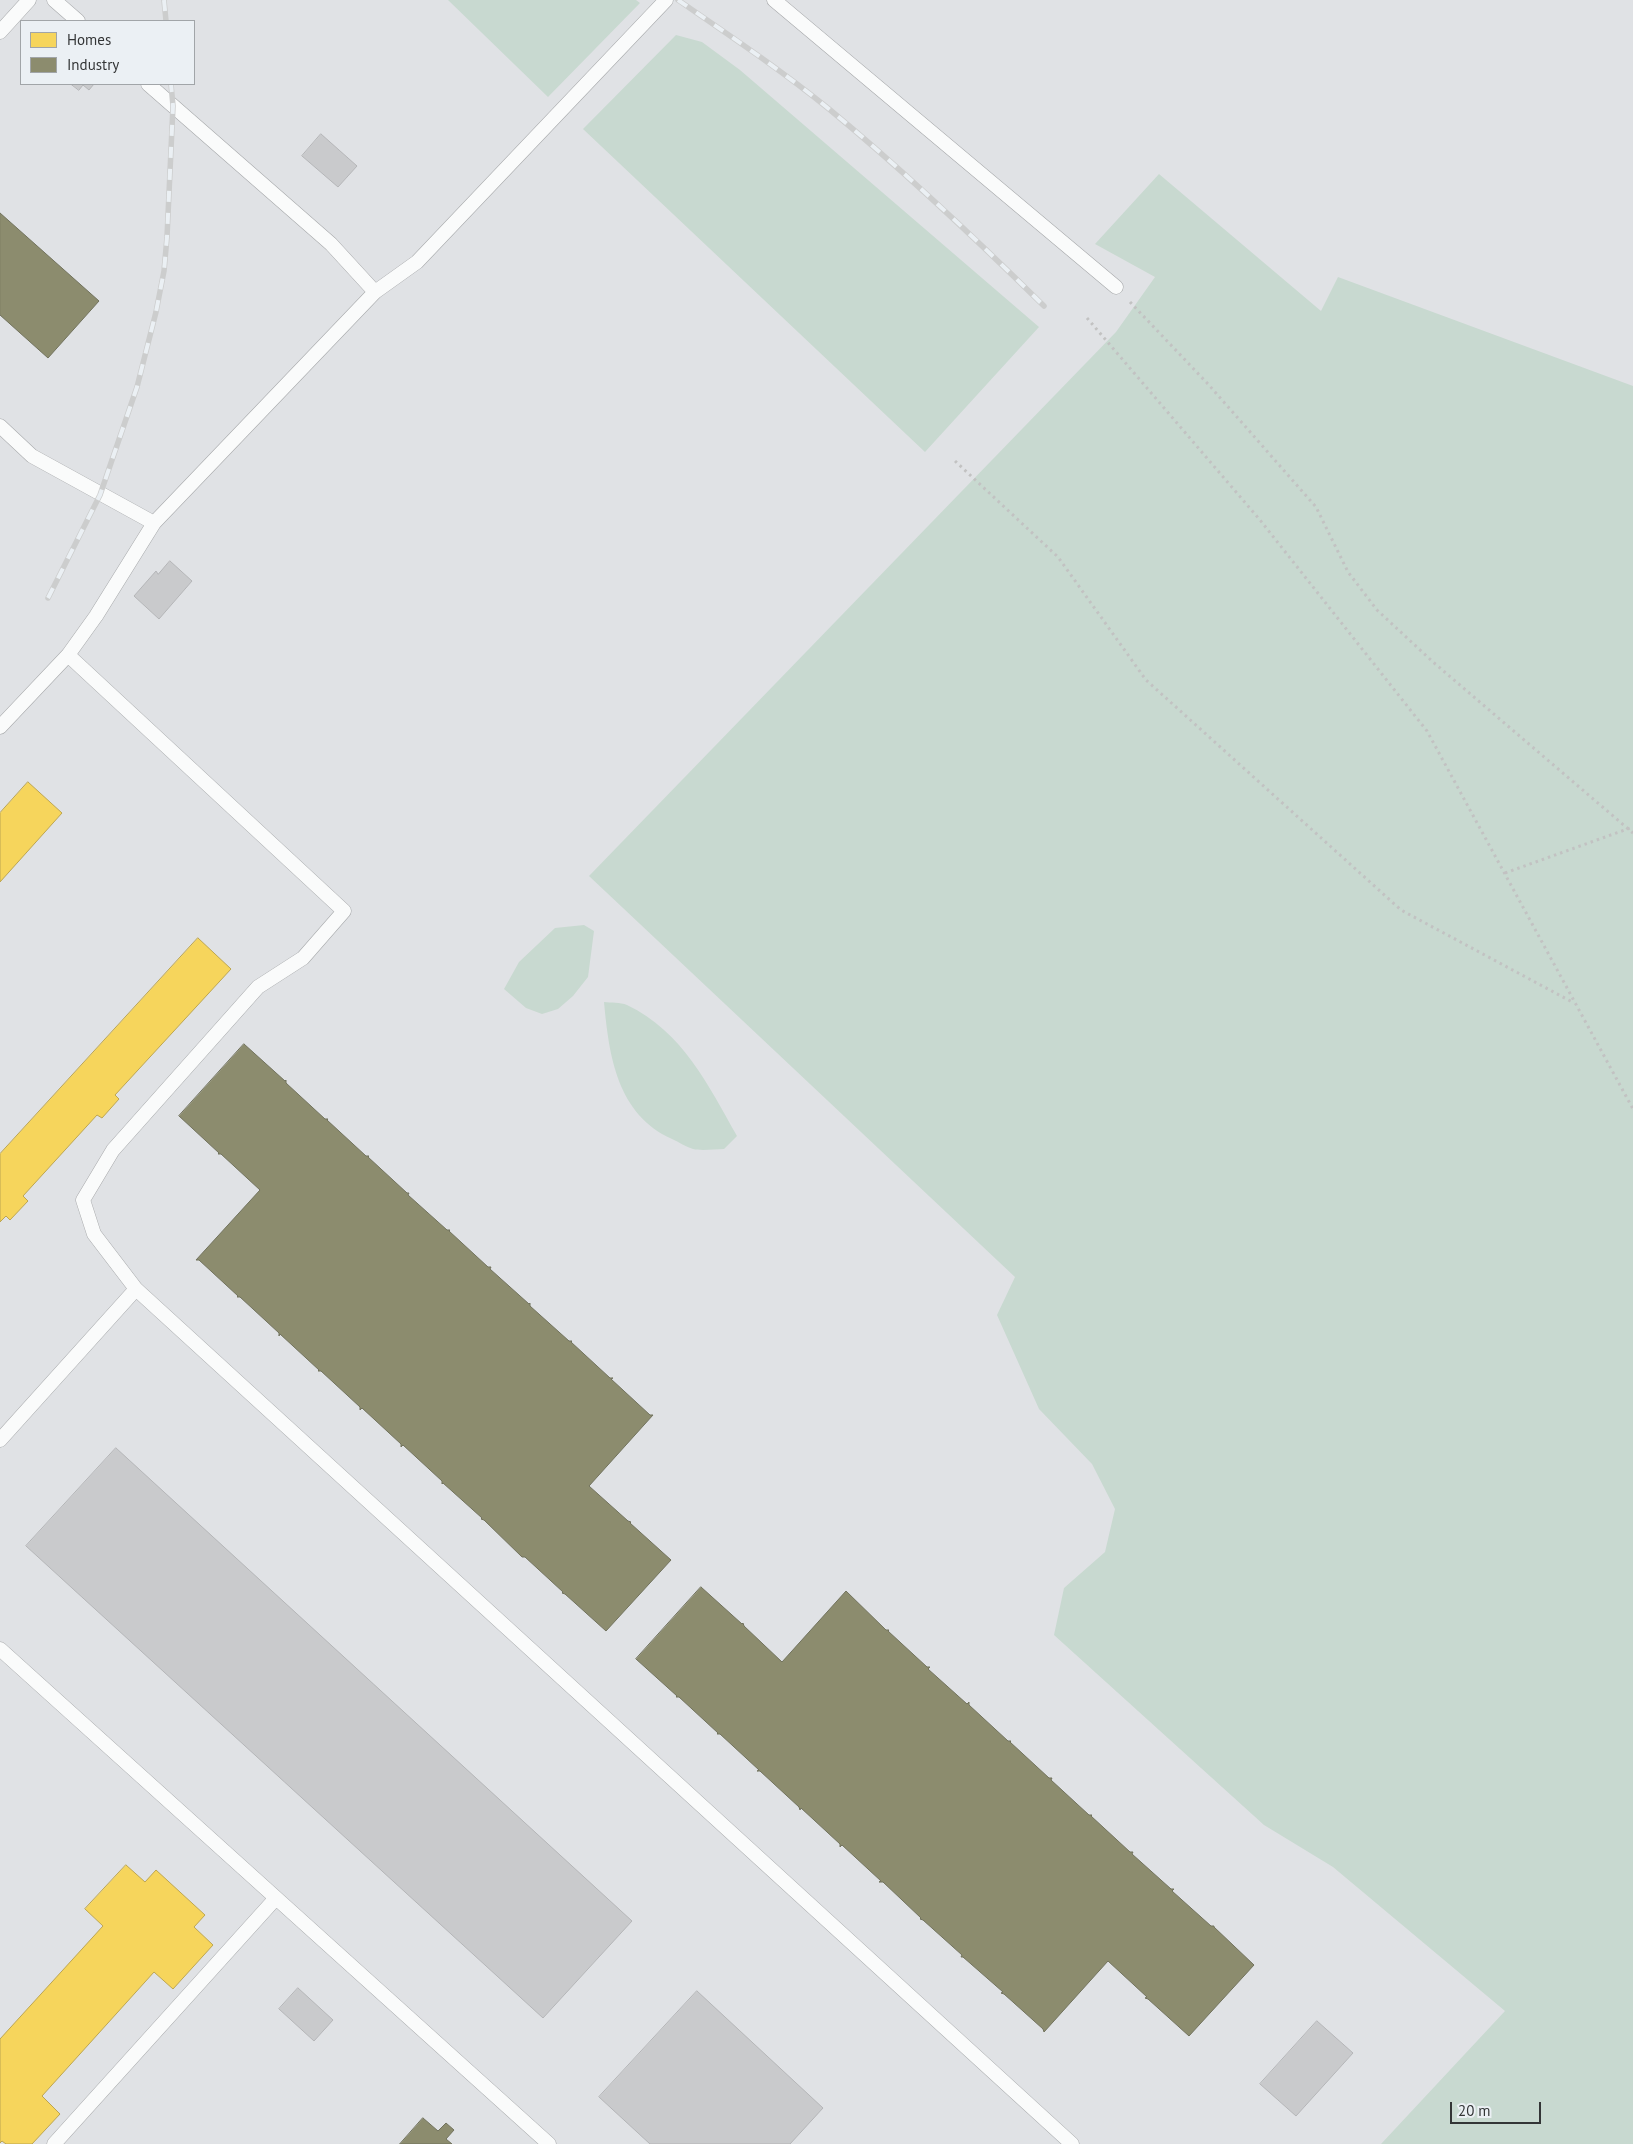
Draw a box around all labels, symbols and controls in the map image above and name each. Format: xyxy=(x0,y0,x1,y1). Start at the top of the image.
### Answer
legend xyxy=(20,20,195,85)
text: Homes xyxy=(67,30,111,49)
text: Industry xyxy=(67,55,119,74)
scale bar xyxy=(1453,2092,1544,2124)
text: 20 m xyxy=(1458,2101,1491,2120)

